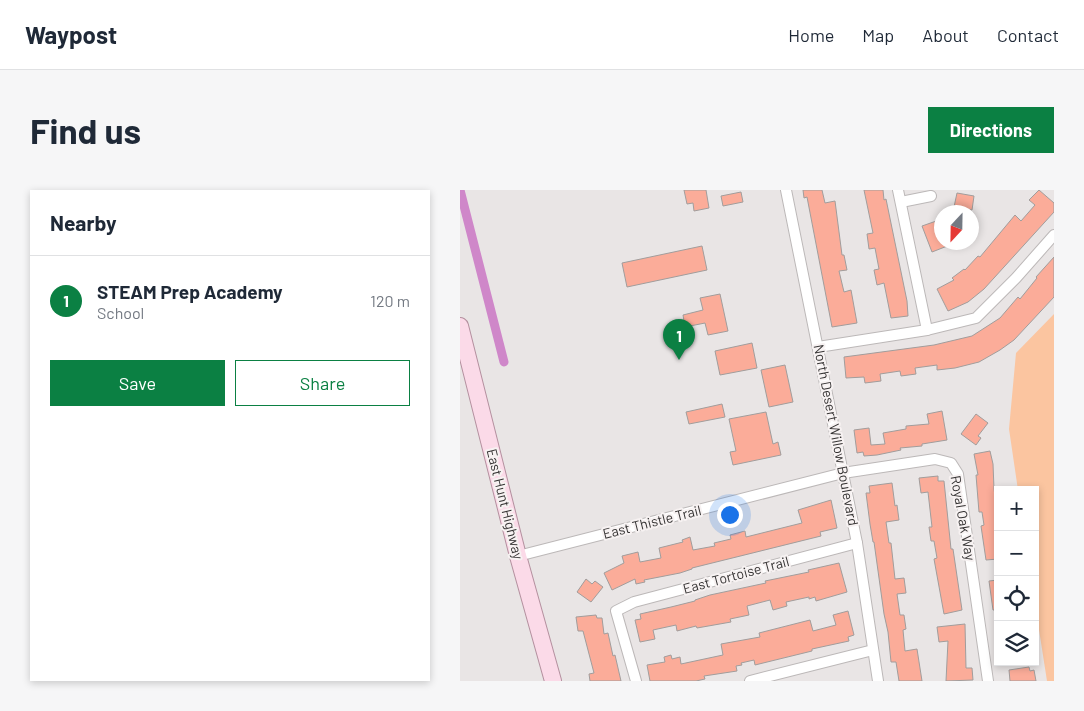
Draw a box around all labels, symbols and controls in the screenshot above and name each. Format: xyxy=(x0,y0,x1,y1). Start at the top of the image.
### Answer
text: Waypost xyxy=(25,20,117,49)
text: Home xyxy=(788,24,834,46)
text: Map xyxy=(862,24,894,46)
text: About xyxy=(922,24,969,46)
text: Contact xyxy=(997,24,1059,46)
button: Directions xyxy=(928,107,1054,153)
text: Find us xyxy=(30,109,141,151)
north arrow xyxy=(934,205,979,250)
text: Nearby xyxy=(50,210,116,235)
text: STEAM Prep Academy xyxy=(97,280,283,303)
text: 1 xyxy=(63,291,69,310)
text: 120 m xyxy=(370,291,410,310)
text: School xyxy=(97,303,144,322)
pin: 1 xyxy=(663,319,695,360)
street label: North Desert Willow Boulevard xyxy=(811,343,862,527)
button: Save xyxy=(50,360,225,406)
button: Share xyxy=(235,360,410,406)
street label: East Hunt Highway xyxy=(484,447,528,561)
street label: Royal Oak Way xyxy=(948,474,979,562)
map controls xyxy=(994,486,1039,666)
button: + xyxy=(994,486,1039,531)
street label: East Thistle Trail xyxy=(601,501,703,542)
your location xyxy=(717,502,743,528)
button: − xyxy=(994,531,1039,576)
street label: East Tortoise Trail xyxy=(681,552,791,597)
button: locate xyxy=(994,576,1039,621)
button: layers xyxy=(994,621,1039,666)

